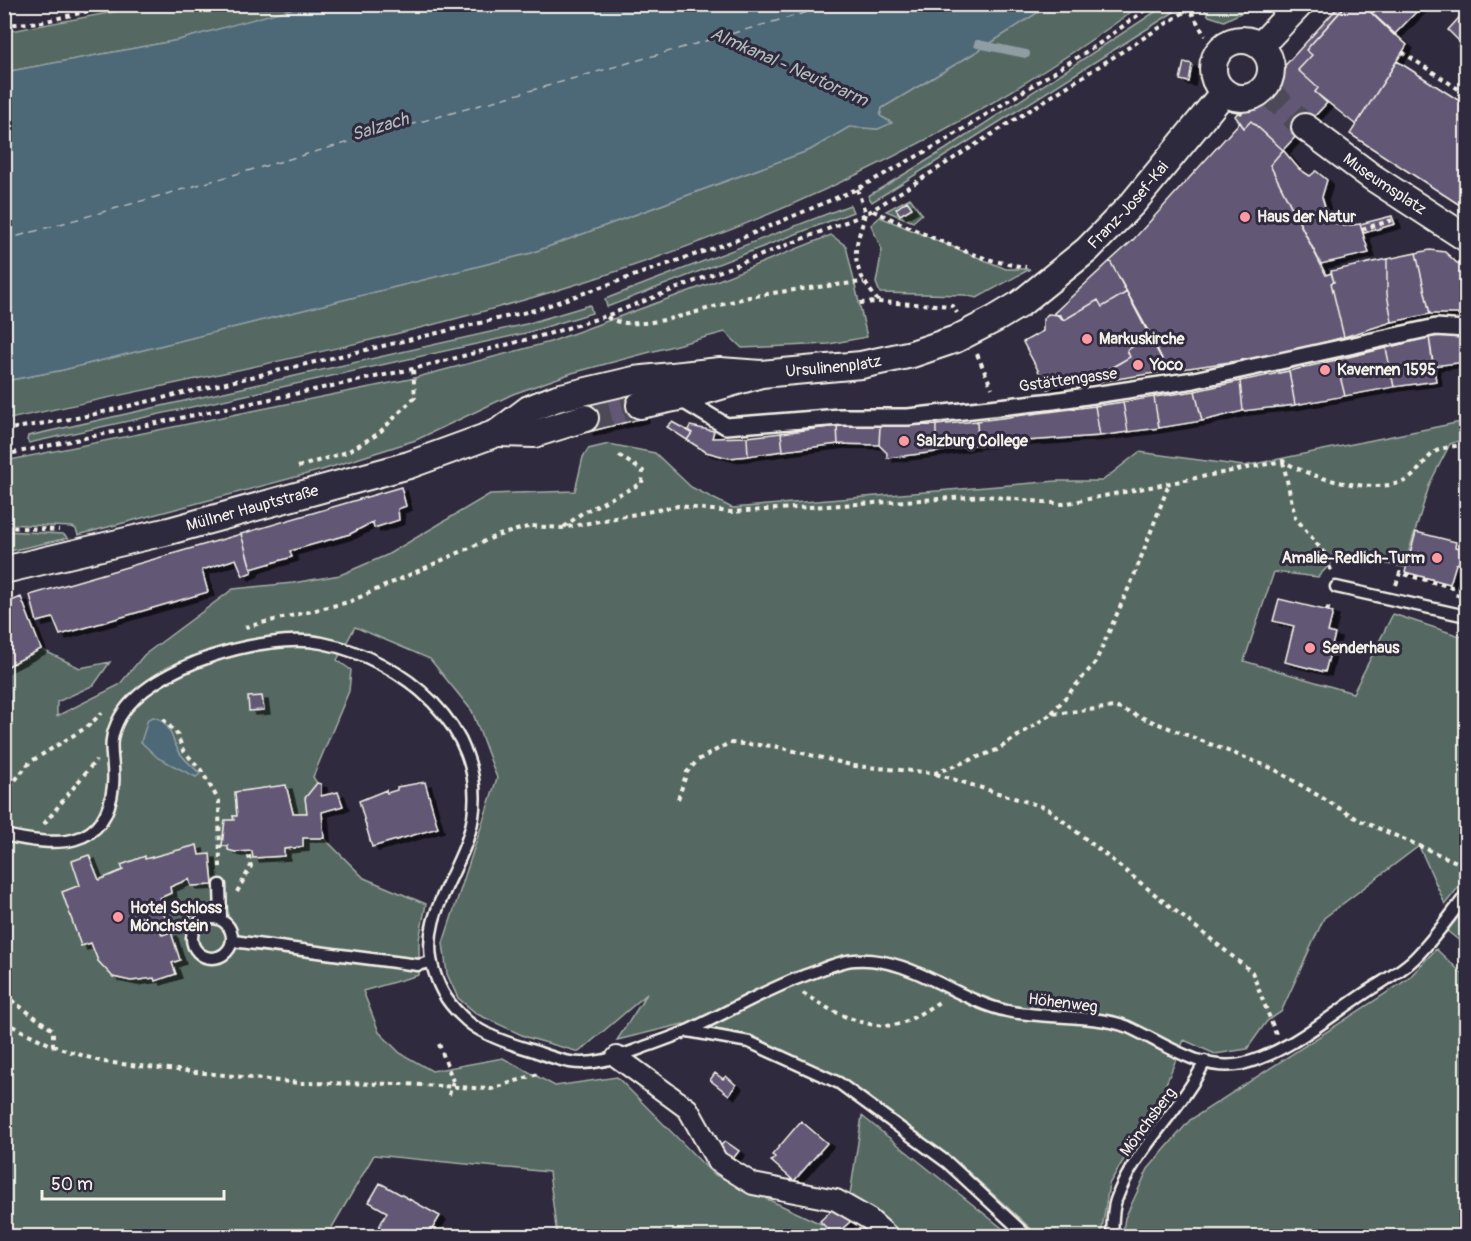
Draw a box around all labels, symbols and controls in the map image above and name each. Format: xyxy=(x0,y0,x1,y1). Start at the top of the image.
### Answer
water label: Almkanal - Neutorarm xyxy=(707,22,872,112)
water label: Salzach xyxy=(349,107,413,147)
street label: Museumsplatz xyxy=(1339,149,1430,219)
street label: Franz-Josef-Kai xyxy=(1084,157,1173,253)
place label: Haus der Natur xyxy=(1257,207,1356,227)
marker: Haus der Natur xyxy=(1238,210,1252,224)
place label: Markuskirche xyxy=(1099,329,1185,349)
marker: Markuskirche xyxy=(1080,332,1094,346)
street label: Ursulinenplatz xyxy=(785,351,884,382)
place label: Yoco xyxy=(1149,355,1184,375)
marker: Yoco xyxy=(1131,358,1145,372)
place label: Kavernen 1595 xyxy=(1337,360,1436,380)
street label: Gstättengasse xyxy=(1018,363,1119,397)
marker: Kavernen 1595 xyxy=(1318,363,1332,377)
place label: Salzburg College xyxy=(916,431,1029,451)
marker: Salzburg College xyxy=(897,434,911,448)
street label: Müllner Hauptstraße xyxy=(184,480,321,536)
place label: Amalie-Redlich-Turm xyxy=(1281,548,1425,568)
marker: Amalie-Redlich-Turm xyxy=(1430,551,1444,565)
place label: Senderhaus xyxy=(1322,638,1400,658)
marker: Senderhaus xyxy=(1303,641,1317,655)
place label: Hotel Schloss Mönchstein xyxy=(130,898,223,936)
marker: Hotel Schloss Mönchstein xyxy=(111,910,125,924)
street label: Höhenweg xyxy=(1027,989,1099,1017)
street label: Mönchsberg xyxy=(1115,1083,1181,1161)
scale bar xyxy=(42,1163,224,1201)
text: 50 m xyxy=(51,1173,93,1196)

